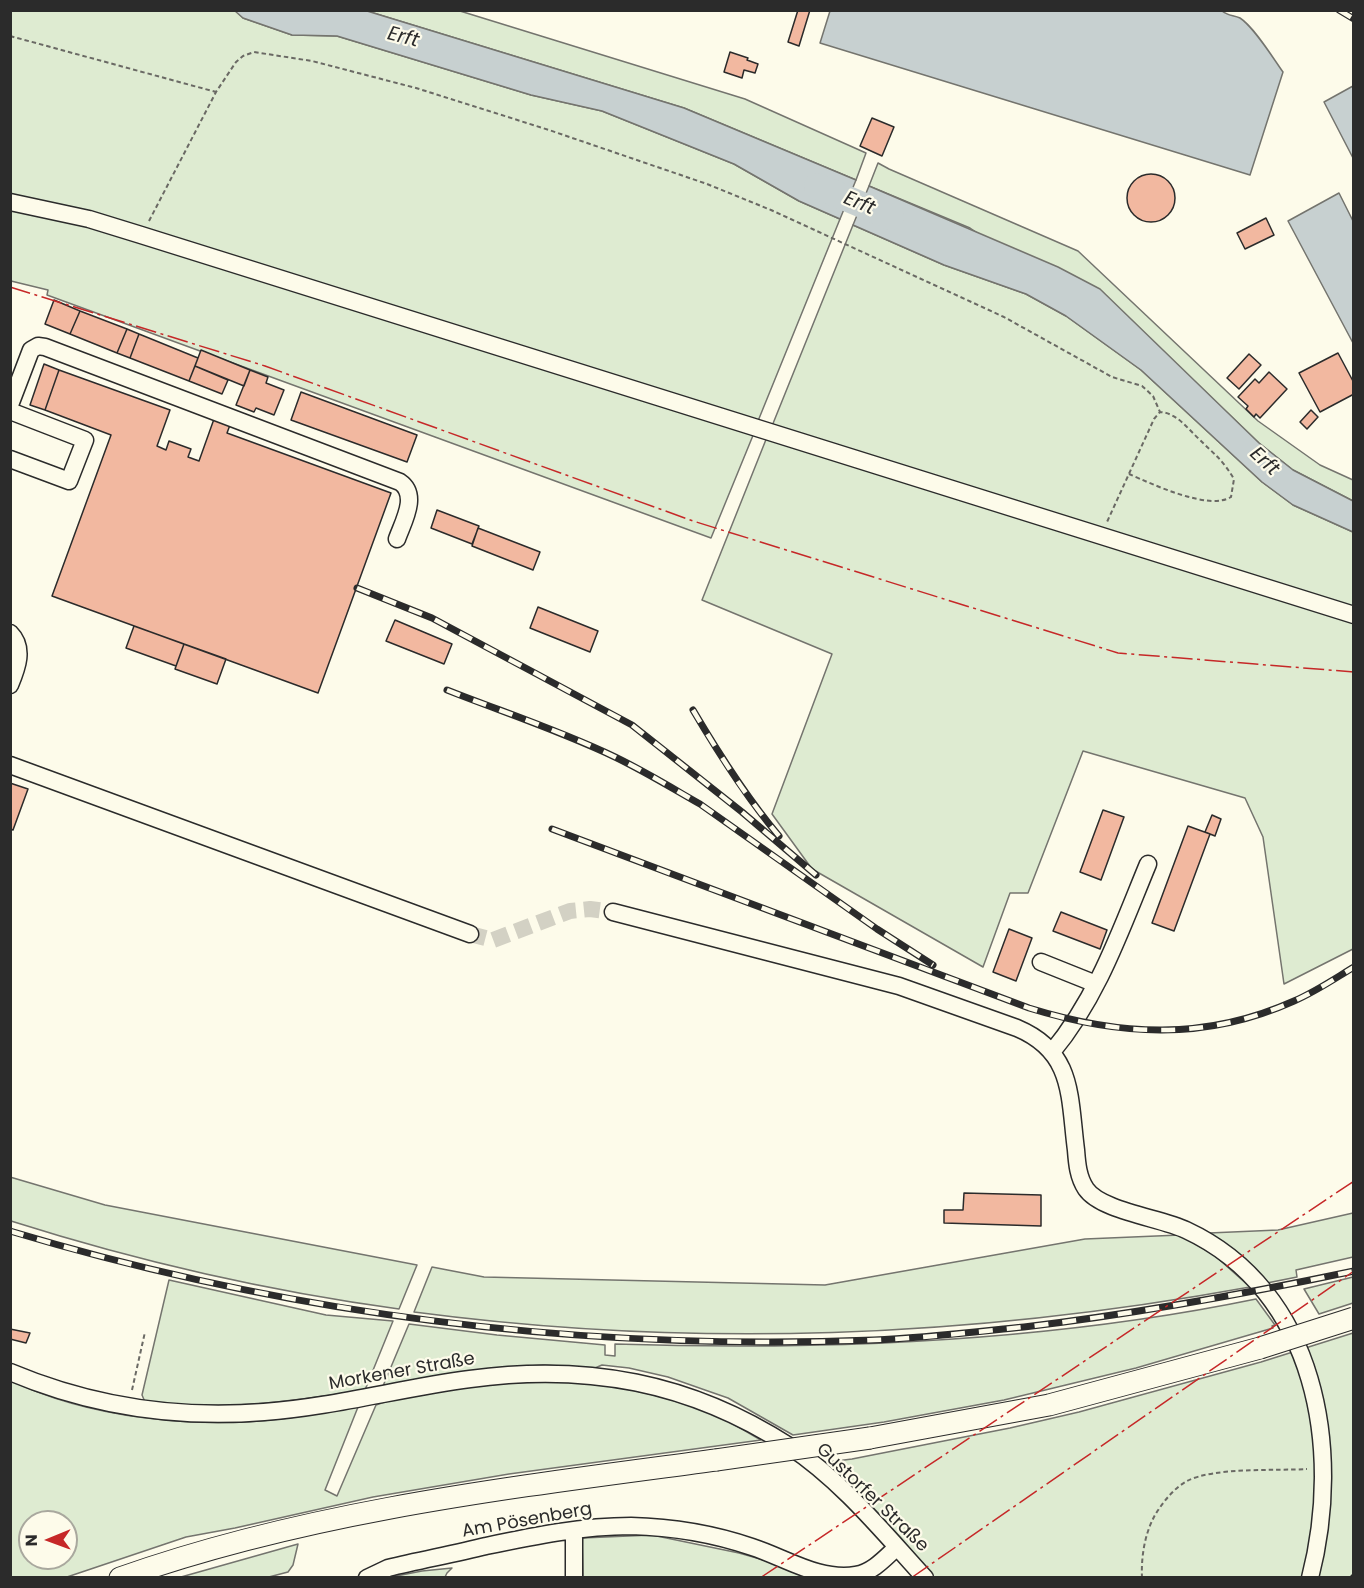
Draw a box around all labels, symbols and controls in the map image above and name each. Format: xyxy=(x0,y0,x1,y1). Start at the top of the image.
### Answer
water label: Erft xyxy=(385,22,421,54)
water label: Erft xyxy=(840,187,878,221)
water label: Erft xyxy=(1244,442,1284,482)
street label: Morkener Straße xyxy=(327,1349,477,1395)
street label: Gustorfer Straße xyxy=(811,1439,933,1557)
street label: Am Pösenberg xyxy=(460,1499,594,1543)
north arrow xyxy=(18,1510,78,1570)
text: N xyxy=(20,1534,43,1547)

